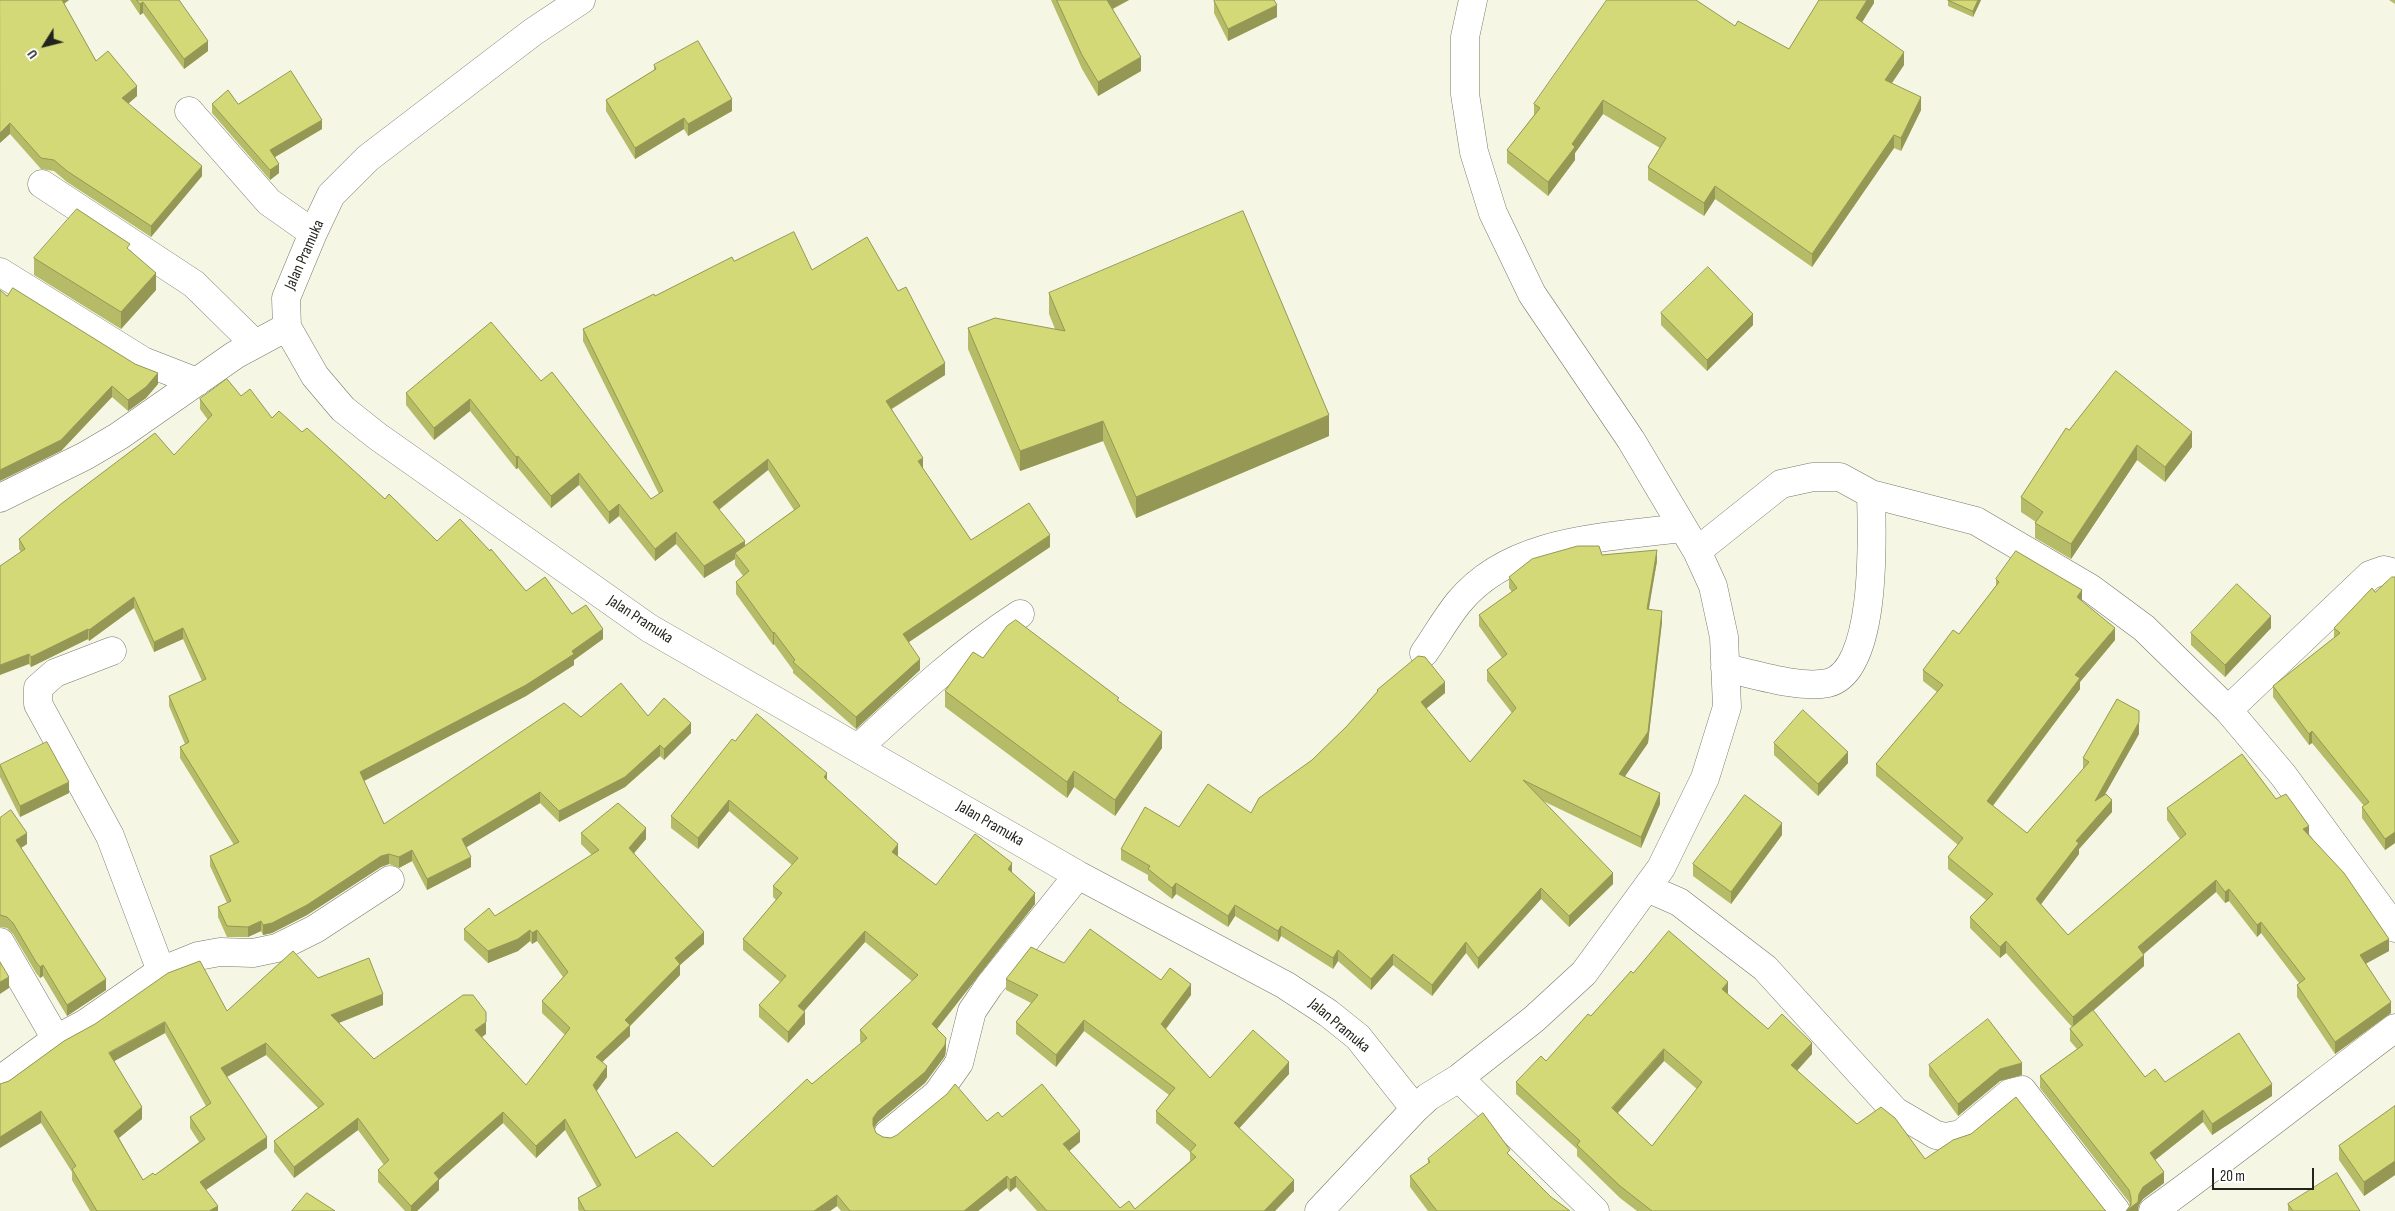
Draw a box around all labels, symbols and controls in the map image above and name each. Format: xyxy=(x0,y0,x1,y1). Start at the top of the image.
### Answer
north arrow xyxy=(20,20,70,70)
text: U xyxy=(23,46,41,62)
street label: Jalan Pramuka xyxy=(281,217,329,293)
street label: Jalan Pramuka xyxy=(604,592,676,648)
street label: Jalan Pramuka xyxy=(953,797,1027,851)
street label: Jalan Pramuka xyxy=(1304,995,1374,1057)
scale bar xyxy=(2215,1158,2318,1190)
text: 20 m xyxy=(2220,1167,2245,1186)

